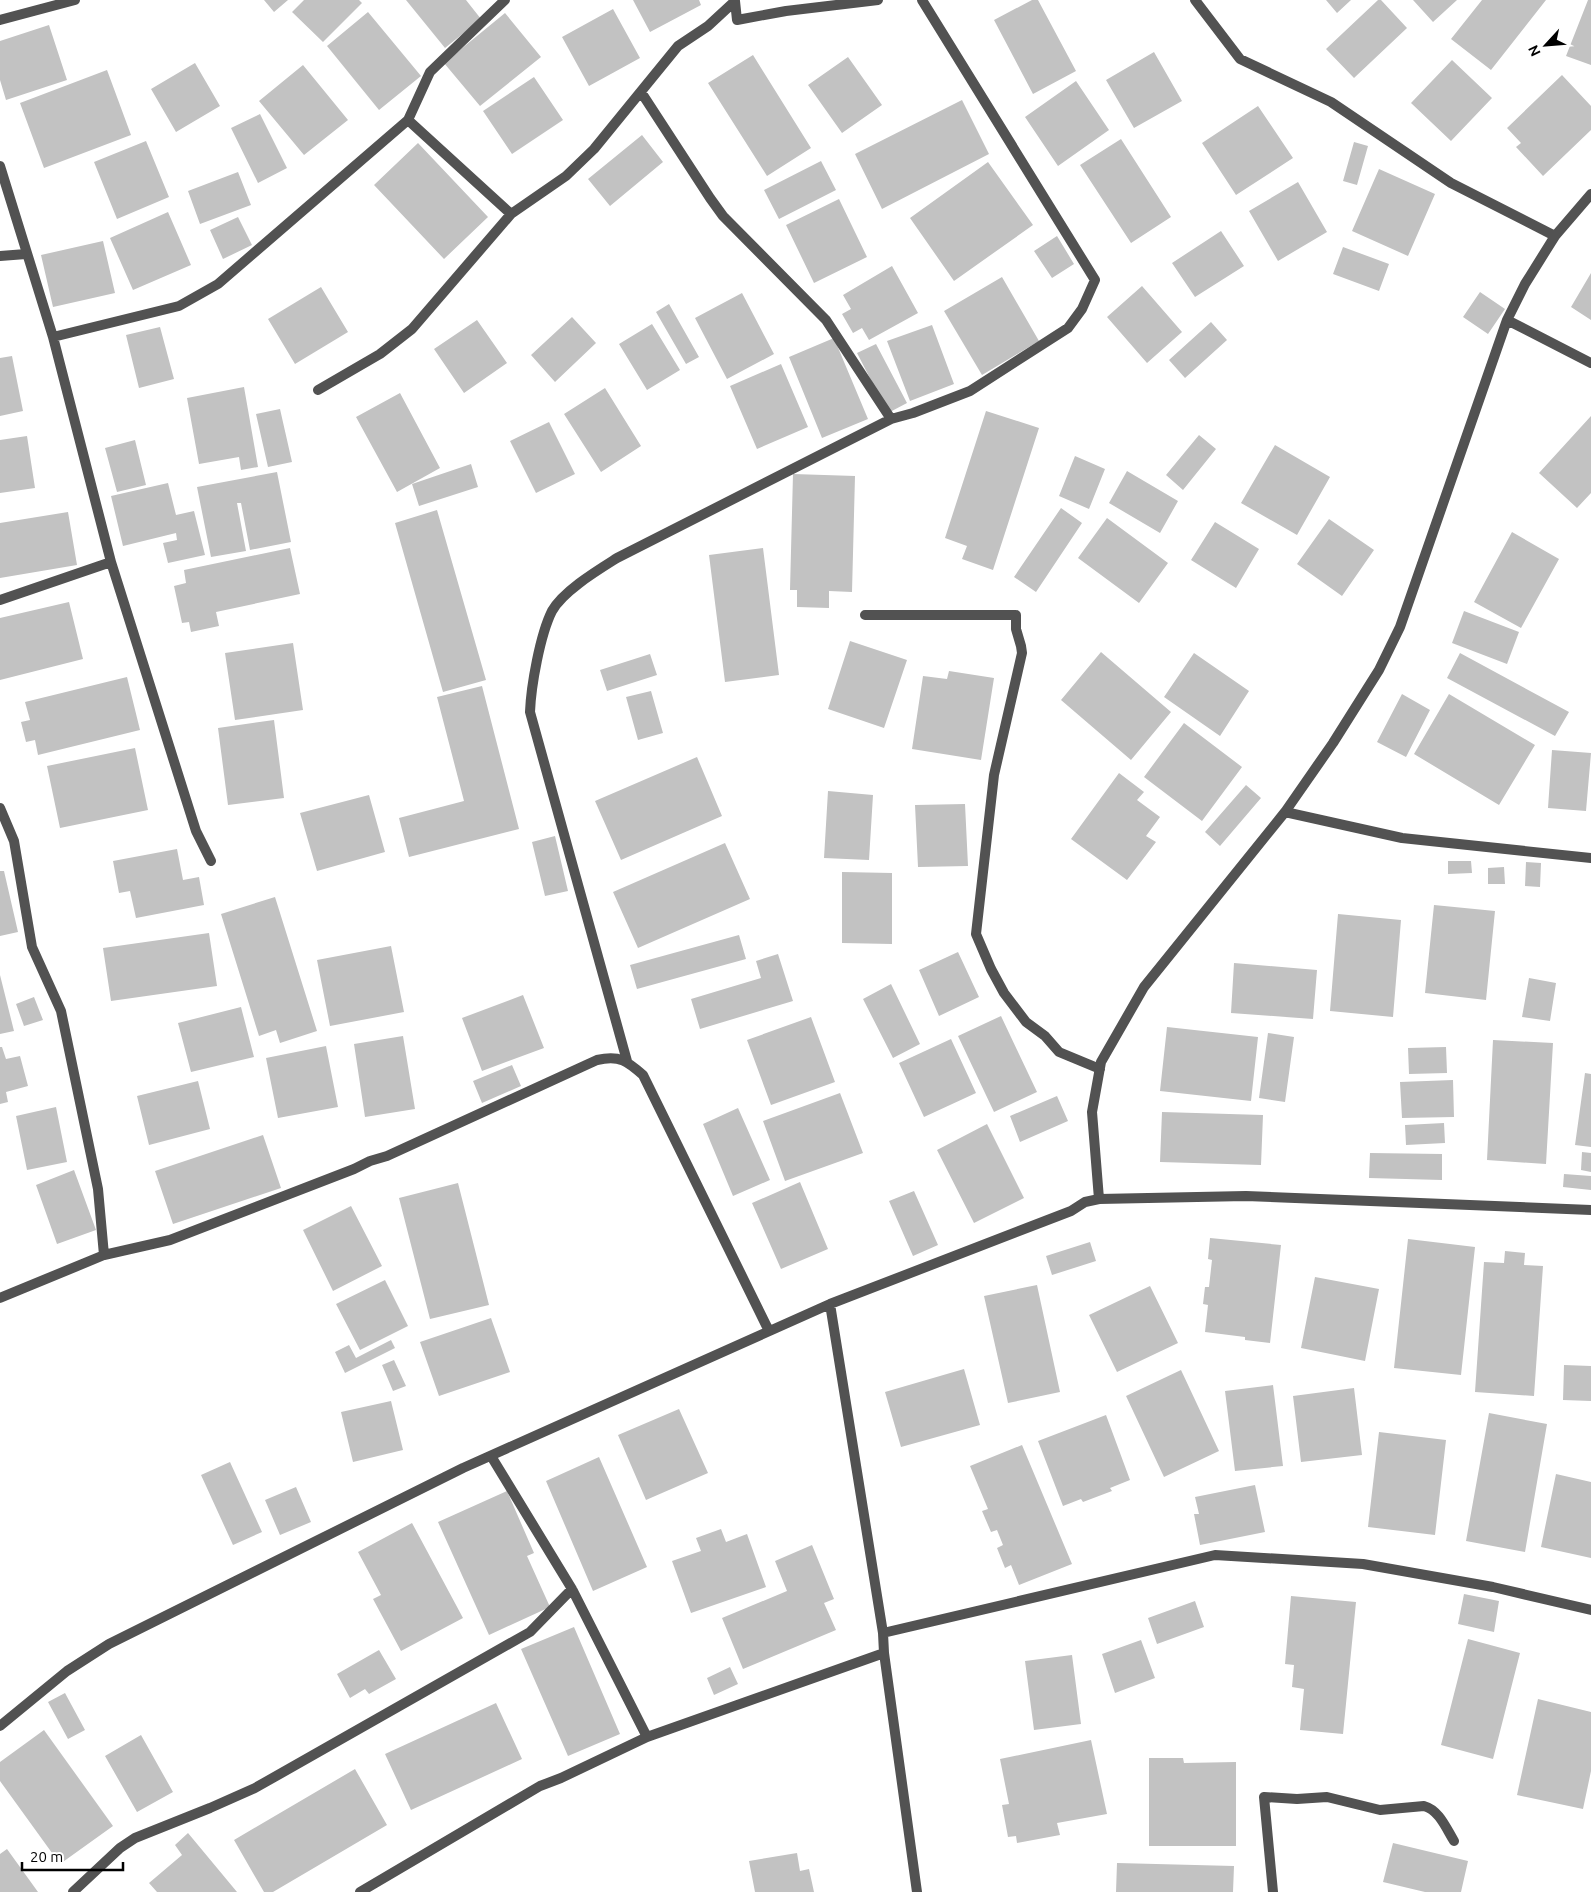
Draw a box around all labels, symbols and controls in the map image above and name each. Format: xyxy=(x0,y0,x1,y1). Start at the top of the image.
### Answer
north arrow xyxy=(1521,20,1571,70)
text: N xyxy=(1525,42,1544,59)
scale bar xyxy=(22,1840,124,1872)
text: 20 m xyxy=(30,1848,63,1865)

